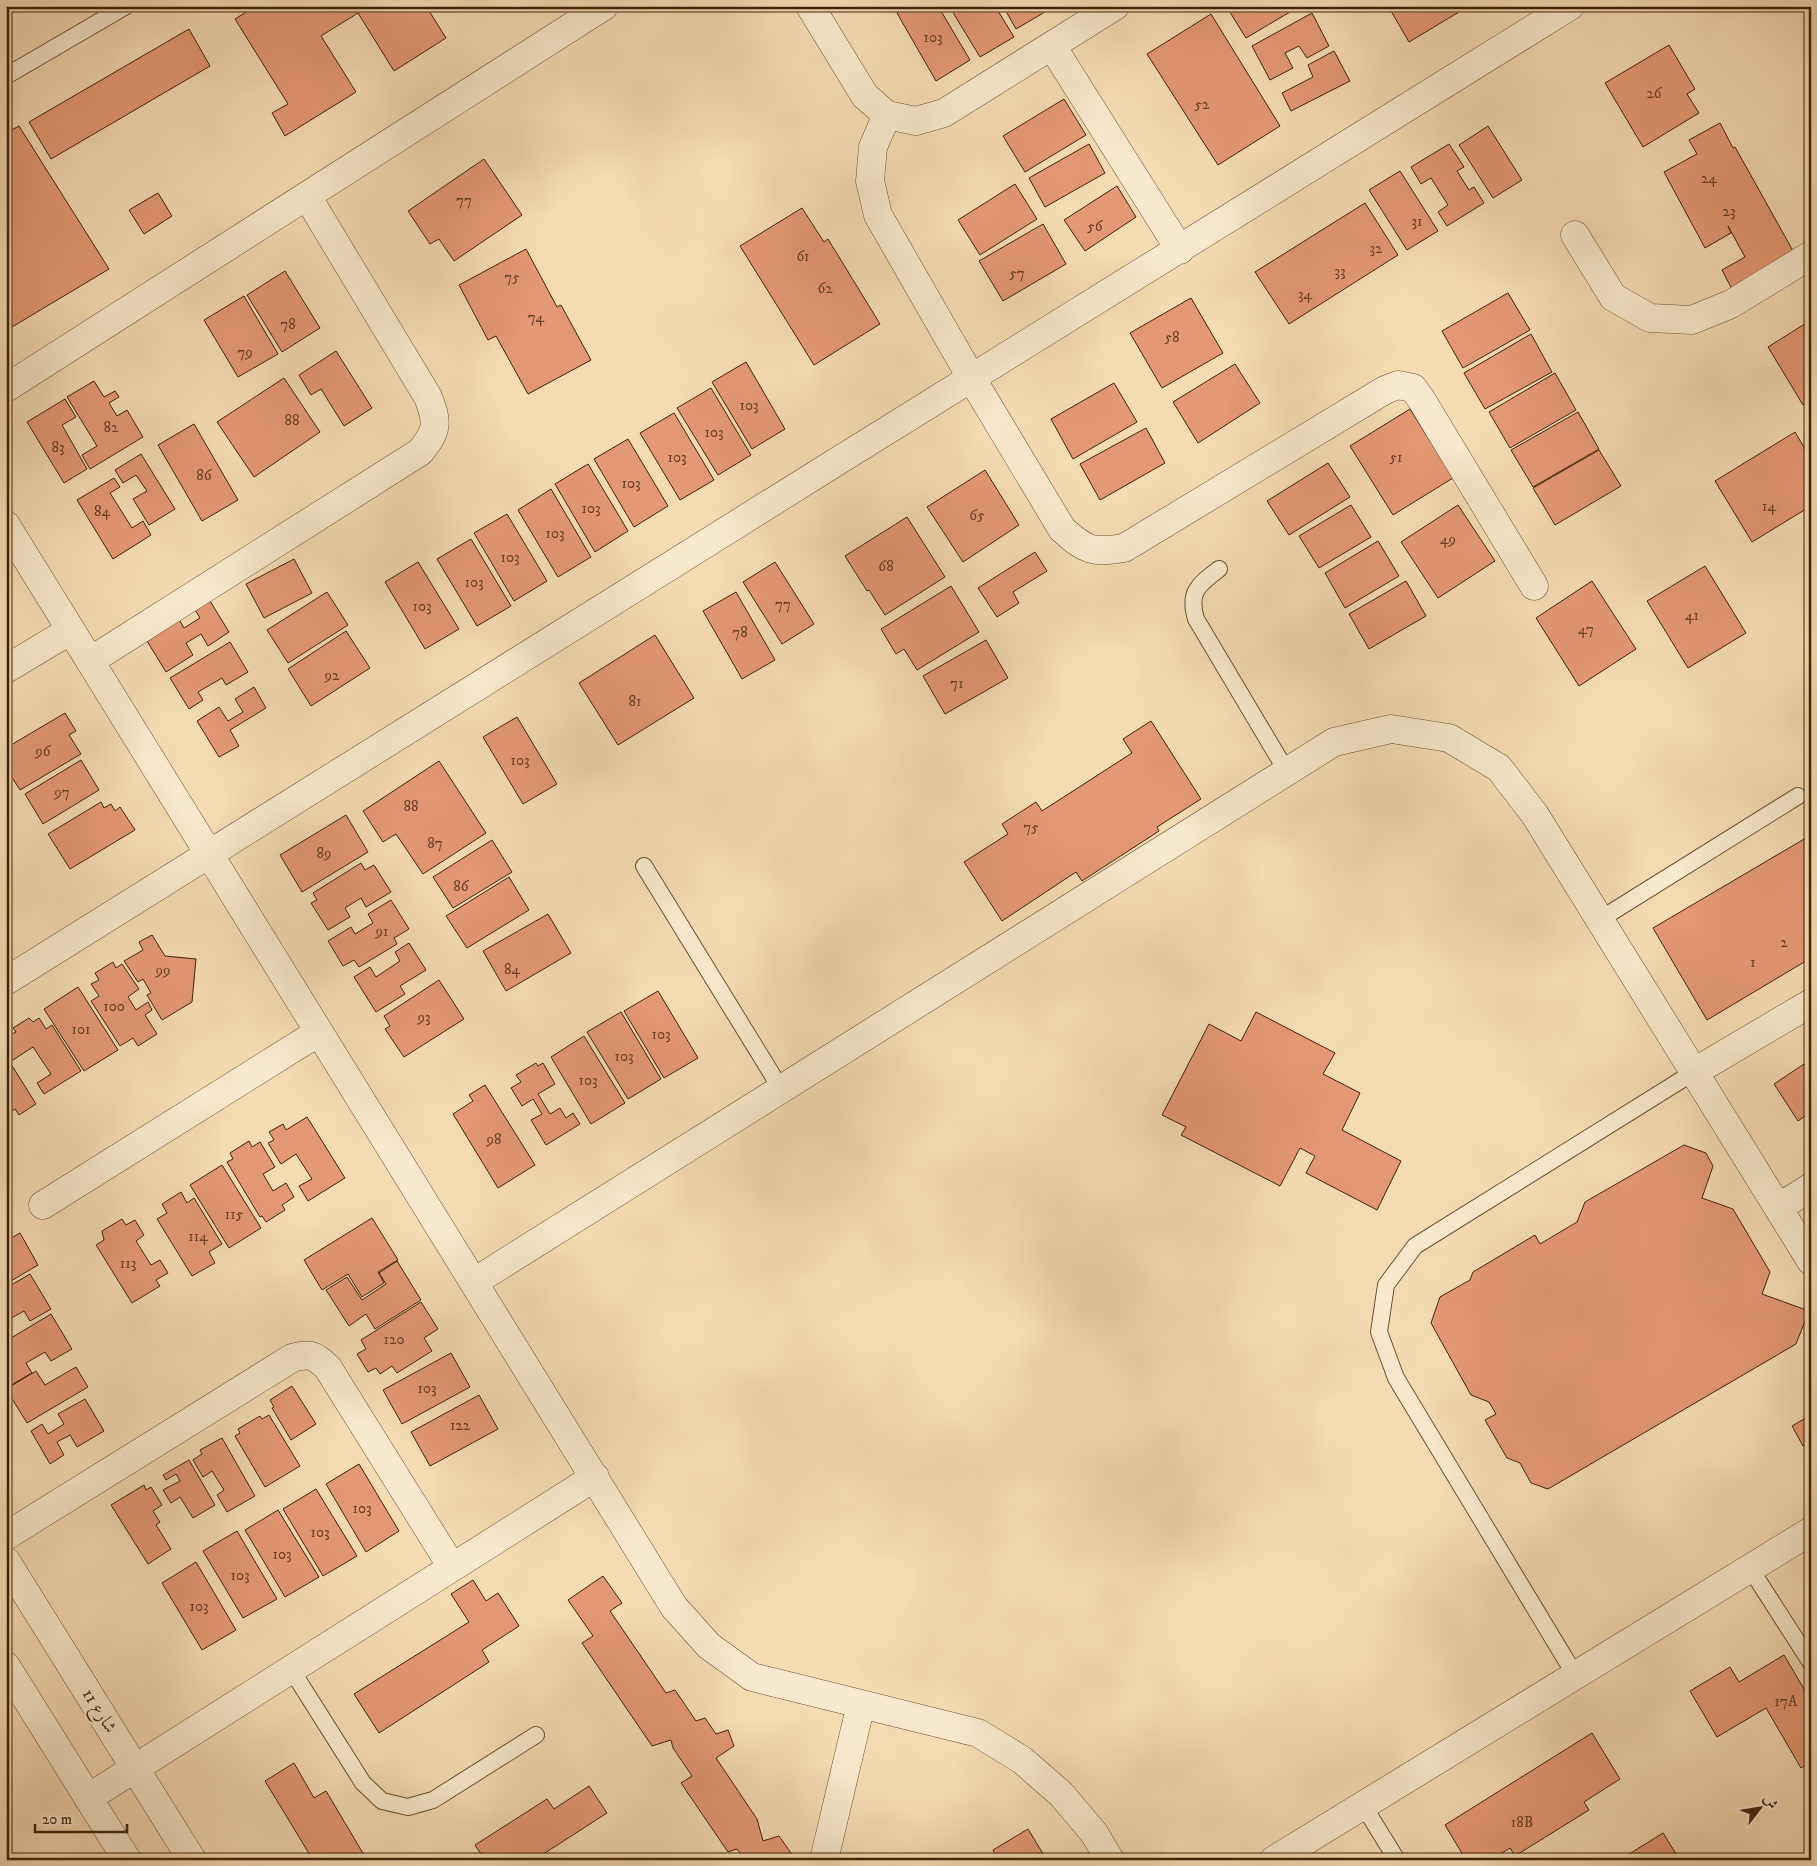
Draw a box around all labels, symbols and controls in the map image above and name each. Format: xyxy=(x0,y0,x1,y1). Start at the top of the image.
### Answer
house number: 103 xyxy=(923,28,943,47)
house number: 26 xyxy=(1646,84,1663,103)
house number: 52 xyxy=(1195,95,1210,114)
house number: 24 xyxy=(1701,169,1717,188)
house number: 77 xyxy=(456,191,472,210)
house number: 23 xyxy=(1723,202,1735,221)
house number: 31 xyxy=(1411,212,1423,231)
house number: 56 xyxy=(1087,217,1104,236)
house number: 32 xyxy=(1370,239,1383,258)
house number: 61 xyxy=(796,247,810,266)
house number: 33 xyxy=(1334,262,1346,281)
house number: 57 xyxy=(1009,264,1025,283)
house number: 75 xyxy=(504,268,520,287)
house number: 62 xyxy=(817,279,833,298)
house number: 34 xyxy=(1298,285,1312,304)
house number: 74 xyxy=(528,308,545,327)
house number: 78 xyxy=(280,315,296,334)
house number: 58 xyxy=(1165,328,1179,347)
house number: 79 xyxy=(237,343,253,362)
house number: 103 xyxy=(739,396,759,415)
house number: 88 xyxy=(284,411,300,430)
house number: 82 xyxy=(104,418,119,437)
house number: 103 xyxy=(704,423,724,442)
house number: 83 xyxy=(51,438,65,457)
house number: 103 xyxy=(667,448,687,467)
house number: 51 xyxy=(1390,448,1402,467)
house number: 86 xyxy=(196,466,213,485)
house number: 103 xyxy=(621,474,641,493)
house number: 14 xyxy=(1762,497,1776,516)
house number: 103 xyxy=(581,499,601,518)
house number: 84 xyxy=(94,502,110,521)
house number: 65 xyxy=(969,506,985,525)
house number: 103 xyxy=(545,524,565,543)
house number: 49 xyxy=(1440,530,1456,549)
house number: 103 xyxy=(500,548,520,567)
house number: 68 xyxy=(878,557,894,576)
house number: 103 xyxy=(464,573,484,592)
house number: 77 xyxy=(775,595,791,614)
house number: 103 xyxy=(412,597,432,616)
house number: 41 xyxy=(1685,606,1699,625)
house number: 47 xyxy=(1578,620,1594,639)
house number: 78 xyxy=(732,623,748,642)
house number: 92 xyxy=(324,666,340,685)
house number: 71 xyxy=(950,674,964,693)
house number: 81 xyxy=(628,692,642,711)
house number: 96 xyxy=(34,742,52,761)
house number: 103 xyxy=(510,751,530,770)
house number: 97 xyxy=(53,783,70,802)
house number: 88 xyxy=(403,797,419,816)
house number: 75 xyxy=(1023,818,1039,837)
house number: 87 xyxy=(427,834,443,853)
house number: 89 xyxy=(317,844,332,863)
house number: 86 xyxy=(453,877,470,896)
house number: 91 xyxy=(375,922,388,941)
house number: 2 xyxy=(1780,933,1788,952)
house number: 1 xyxy=(1750,953,1756,972)
house number: 84 xyxy=(504,960,520,979)
house number: 99 xyxy=(155,961,170,980)
house number: 100 xyxy=(103,997,125,1016)
house number: 93 xyxy=(416,1008,431,1027)
house number: 101 xyxy=(72,1020,90,1039)
house number: 103 xyxy=(651,1025,671,1044)
house number: 103 xyxy=(614,1047,634,1066)
house number: 103 xyxy=(578,1071,598,1090)
house number: 98 xyxy=(486,1130,502,1149)
house number: 115 xyxy=(225,1205,244,1224)
house number: 114 xyxy=(188,1227,208,1246)
house number: 113 xyxy=(120,1254,136,1273)
house number: 120 xyxy=(384,1330,404,1349)
house number: 103 xyxy=(417,1379,437,1398)
house number: 122 xyxy=(450,1416,471,1435)
house number: 103 xyxy=(352,1499,372,1518)
house number: 103 xyxy=(310,1523,330,1542)
house number: 103 xyxy=(272,1545,292,1564)
house number: 103 xyxy=(230,1566,250,1585)
house number: 103 xyxy=(189,1597,209,1616)
street label: شارع 11 xyxy=(74,1685,121,1739)
house number: 17A xyxy=(1775,1692,1798,1711)
north arrow xyxy=(1734,1784,1784,1834)
text: ش xyxy=(1759,1791,1782,1813)
scale bar xyxy=(35,1801,128,1833)
text: 20 m xyxy=(42,1810,72,1829)
house number: 18B xyxy=(1511,1813,1533,1832)

